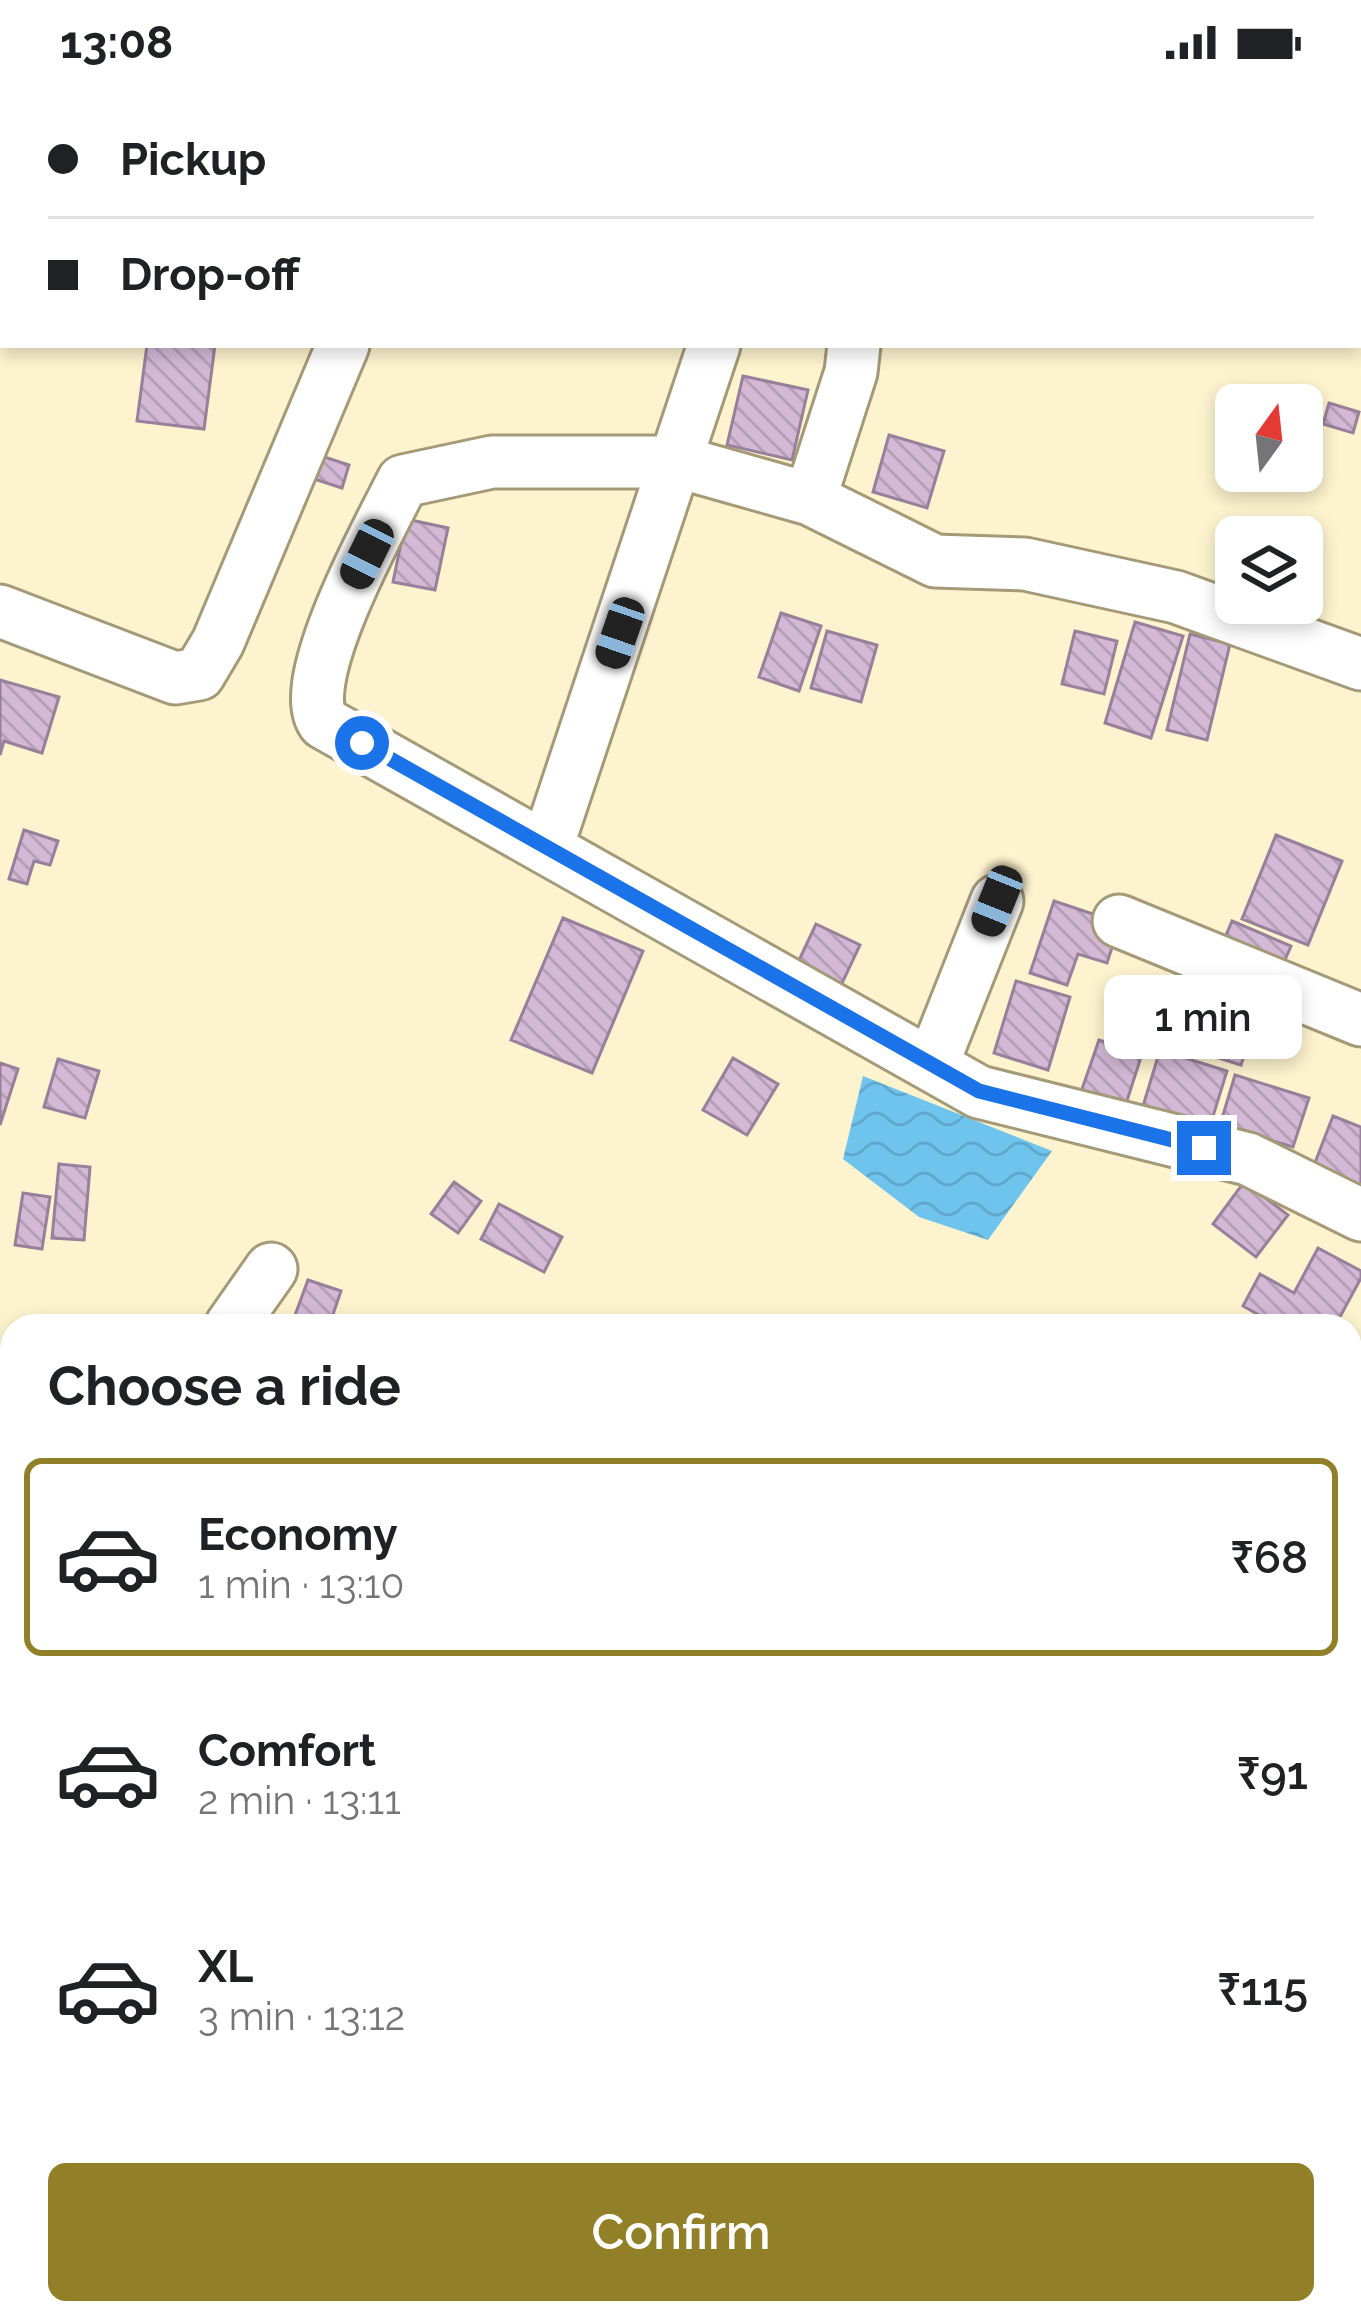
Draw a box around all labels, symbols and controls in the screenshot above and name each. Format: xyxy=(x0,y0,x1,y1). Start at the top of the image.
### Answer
text: 13:08 xyxy=(60,16,173,69)
text: Pickup xyxy=(120,133,266,186)
text: Drop-off xyxy=(120,248,300,301)
north arrow xyxy=(1215,384,1323,492)
map controls xyxy=(1215,384,1323,624)
car xyxy=(335,514,399,594)
button: layers xyxy=(1215,516,1323,624)
car xyxy=(591,593,649,673)
route start xyxy=(335,716,389,770)
car xyxy=(967,861,1027,941)
callout: 1 min xyxy=(1105,974,1303,1058)
text: 1 min xyxy=(1155,994,1251,1040)
route end xyxy=(1177,1121,1231,1175)
text: Choose a ride xyxy=(48,1354,401,1418)
icon: car xyxy=(54,1503,162,1611)
text: Economy xyxy=(198,1508,398,1561)
text: ₹68 xyxy=(1230,1531,1308,1584)
text: 1 min · 13:10 xyxy=(198,1561,404,1607)
icon: car xyxy=(54,1719,162,1827)
text: Comfort xyxy=(198,1724,376,1777)
text: ₹91 xyxy=(1237,1747,1308,1800)
text: 2 min · 13:11 xyxy=(198,1777,401,1823)
icon: car xyxy=(54,1935,162,2043)
text: XL xyxy=(198,1940,253,1993)
text: ₹115 xyxy=(1218,1963,1308,2016)
text: 3 min · 13:12 xyxy=(198,1993,405,2039)
button: Confirm xyxy=(48,2163,1314,2301)

